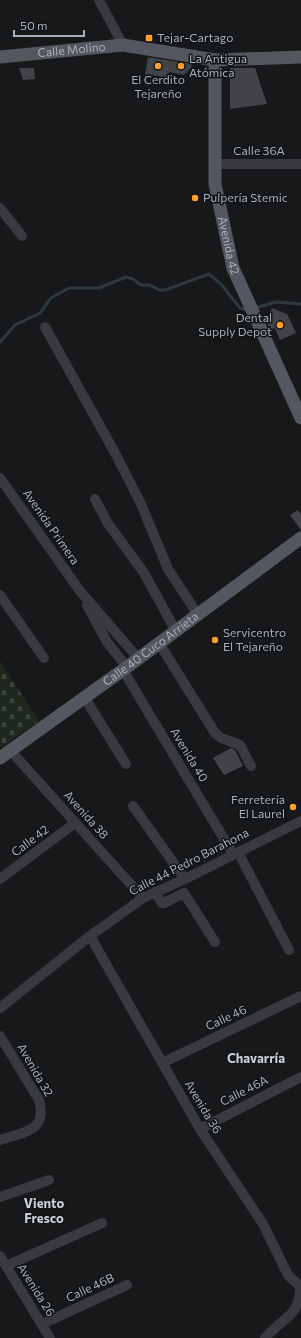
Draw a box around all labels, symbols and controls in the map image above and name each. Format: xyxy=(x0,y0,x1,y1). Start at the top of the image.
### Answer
scale bar xyxy=(14,12,84,38)
text: 50 m xyxy=(20,18,48,32)
place label: Tejar-Cartago xyxy=(157,30,233,44)
marker: Tejar-Cartago xyxy=(144,33,154,43)
street label: Calle Molino xyxy=(37,39,106,59)
place label: La Antigua Atómica xyxy=(189,51,247,79)
marker: El Cerdito Tejareño xyxy=(153,61,163,71)
marker: La Antigua Atómica xyxy=(176,61,186,71)
place label: El Cerdito Tejareño xyxy=(131,72,185,100)
street label: Calle 36A xyxy=(233,143,285,157)
place label: Pulpería Stemic xyxy=(203,190,288,204)
marker: Pulpería Stemic xyxy=(190,193,200,203)
street label: Avenida 42 xyxy=(216,215,243,277)
place label: Dental Supply Depot xyxy=(198,310,272,338)
marker: Dental Supply Depot xyxy=(275,320,285,330)
street label: Avenida Primera xyxy=(21,486,83,567)
street label: Calle 40 Cuco Arrieta xyxy=(100,608,201,688)
place label: Servicentro El Tejareño xyxy=(223,625,286,653)
marker: Servicentro El Tejareño xyxy=(210,635,220,645)
street label: Avenida 40 xyxy=(168,725,212,784)
street label: Avenida 38 xyxy=(62,787,112,841)
place label: Ferretería El Laurel xyxy=(231,792,285,820)
marker: Ferretería El Laurel xyxy=(288,802,298,812)
street label: Calle 42 xyxy=(8,821,51,859)
street label: Calle 44 Pedro Barahona xyxy=(126,825,251,897)
street label: Calle 46 xyxy=(203,1002,248,1033)
street label: Avenida 32 xyxy=(15,1040,57,1099)
district label: Chavarría xyxy=(227,1050,285,1066)
street label: Calle 46A xyxy=(217,1072,270,1108)
street label: Avenida 36 xyxy=(182,1077,225,1136)
district label: Viento Fresco xyxy=(24,1195,64,1226)
street label: Avenida 26 xyxy=(15,1261,59,1318)
street label: Calle 46B xyxy=(63,1270,116,1304)

